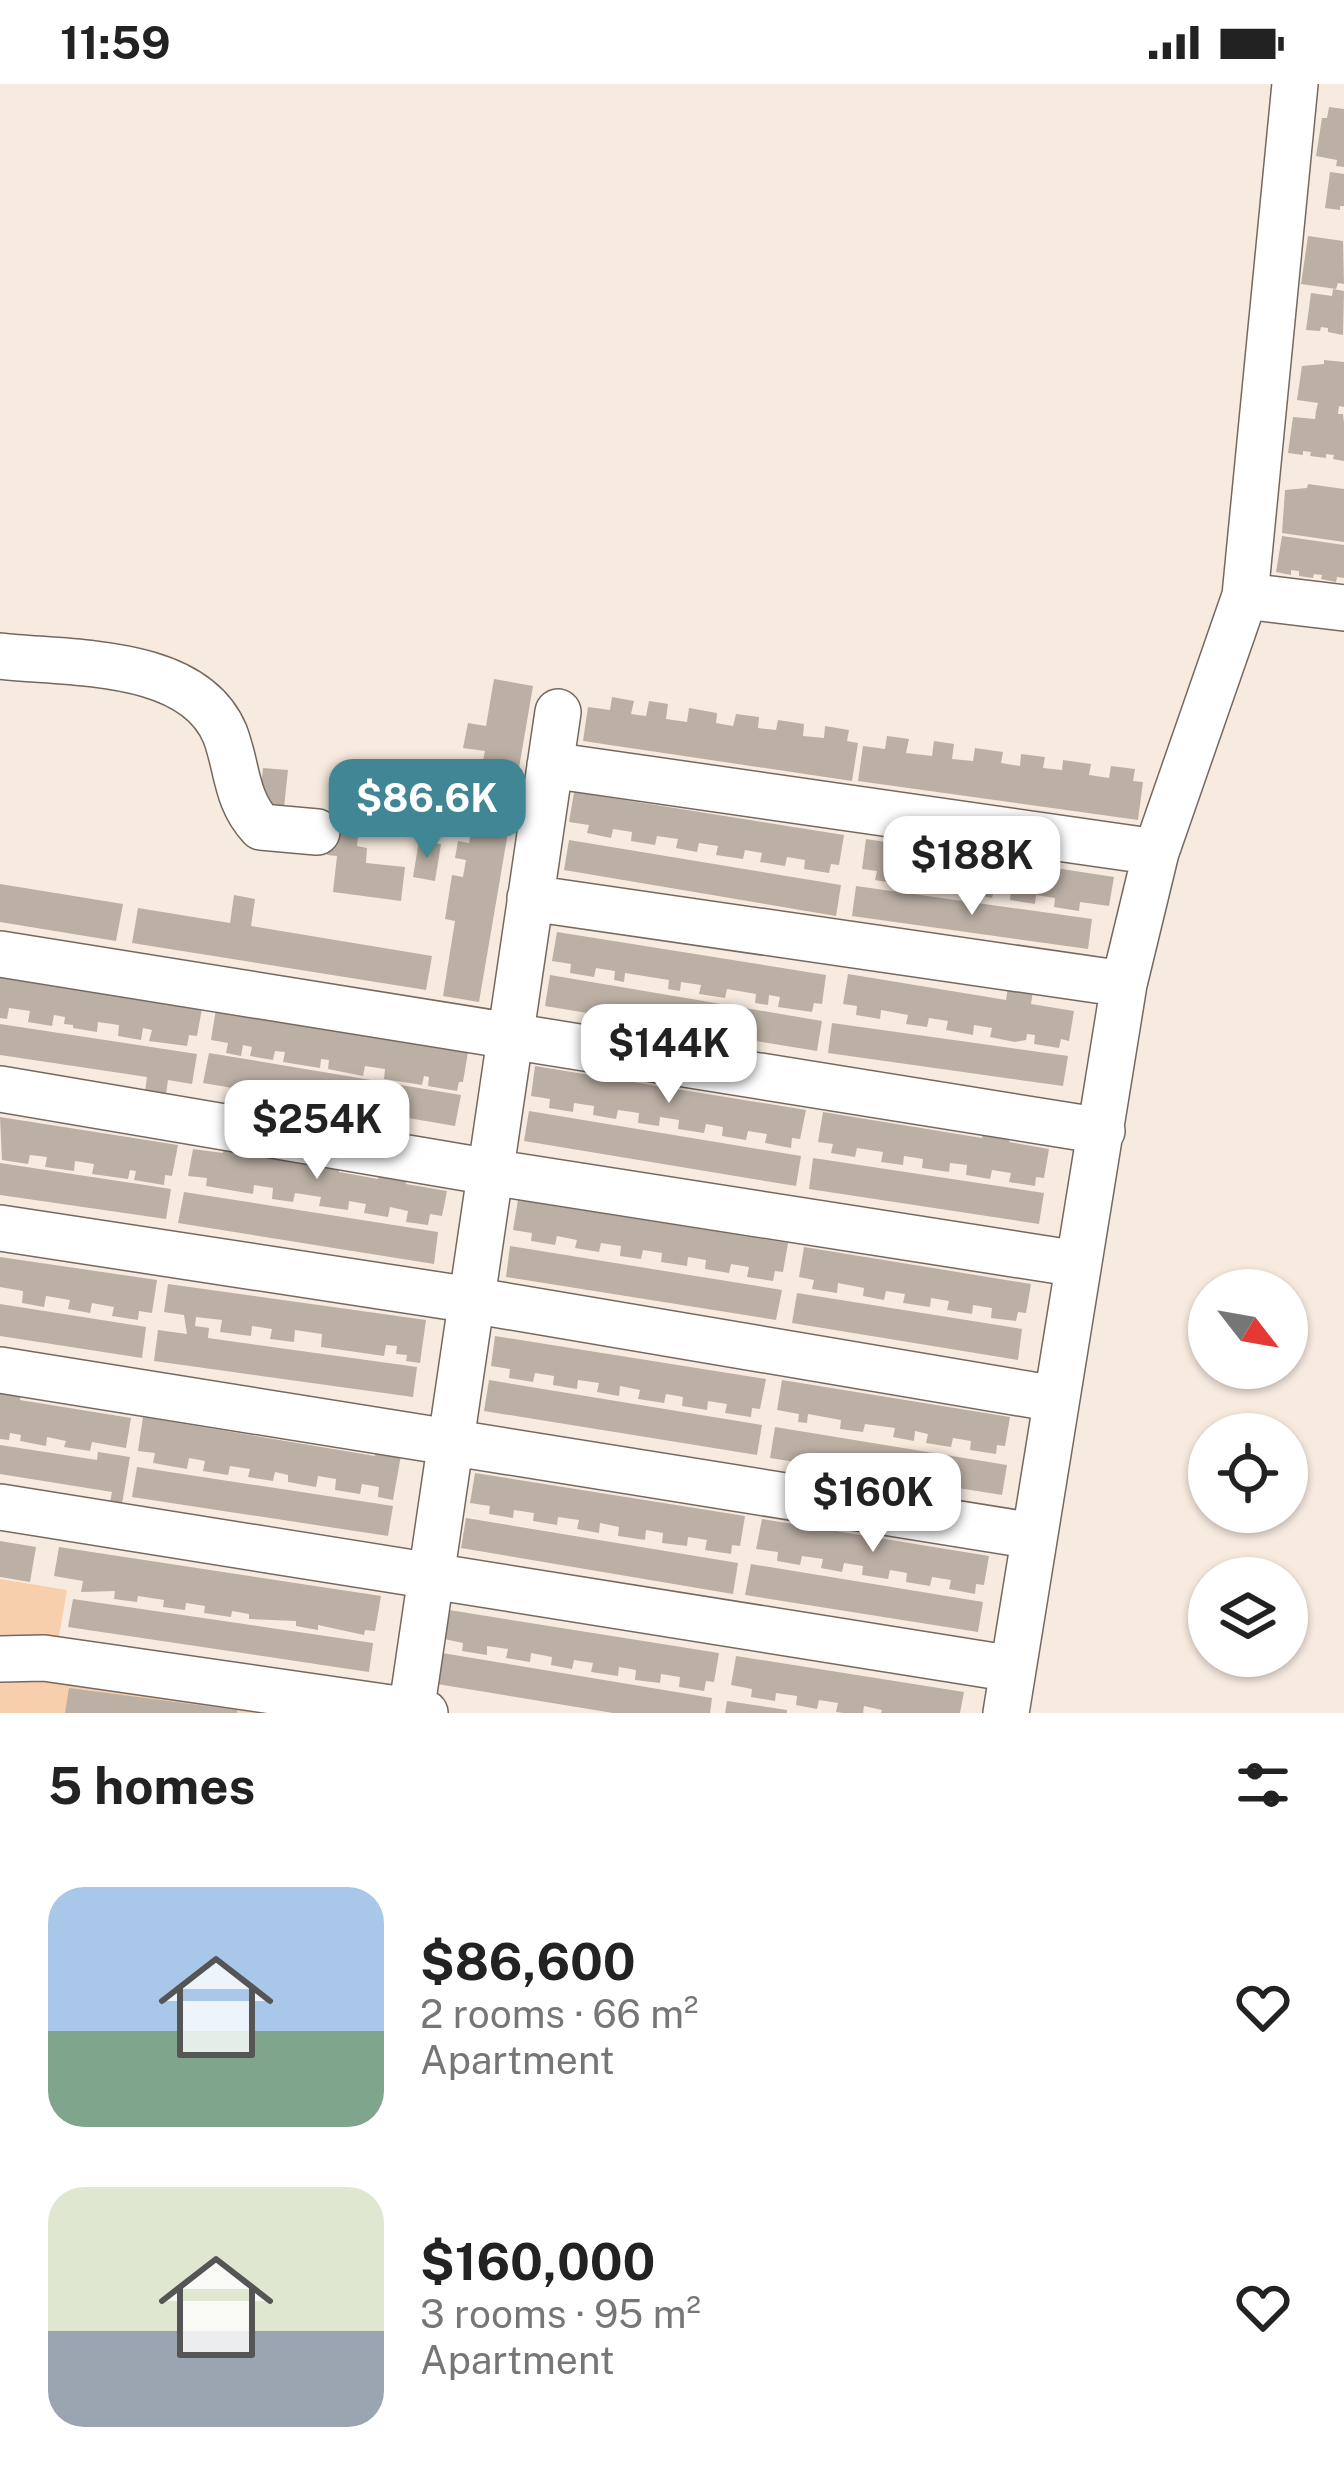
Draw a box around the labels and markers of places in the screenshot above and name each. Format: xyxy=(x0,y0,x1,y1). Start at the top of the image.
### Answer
pin: $86.6K xyxy=(329,759,525,861)
pin: $188K xyxy=(888,816,1056,918)
pin: $144K xyxy=(585,1004,753,1106)
pin: $254K xyxy=(233,1080,401,1182)
pin: $160K xyxy=(789,1453,957,1555)

